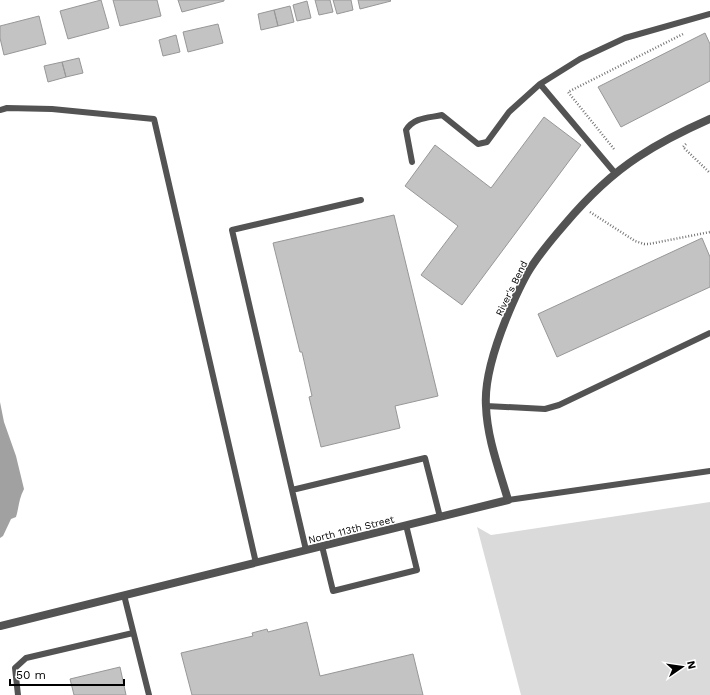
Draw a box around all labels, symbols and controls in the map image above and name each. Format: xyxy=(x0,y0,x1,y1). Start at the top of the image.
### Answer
street label: River's Bend xyxy=(493,259,530,318)
street label: North 113th Street xyxy=(307,513,396,545)
north arrow xyxy=(662,647,702,687)
text: N xyxy=(684,659,699,670)
scale bar xyxy=(10,661,124,687)
text: 50 m xyxy=(16,668,46,682)

